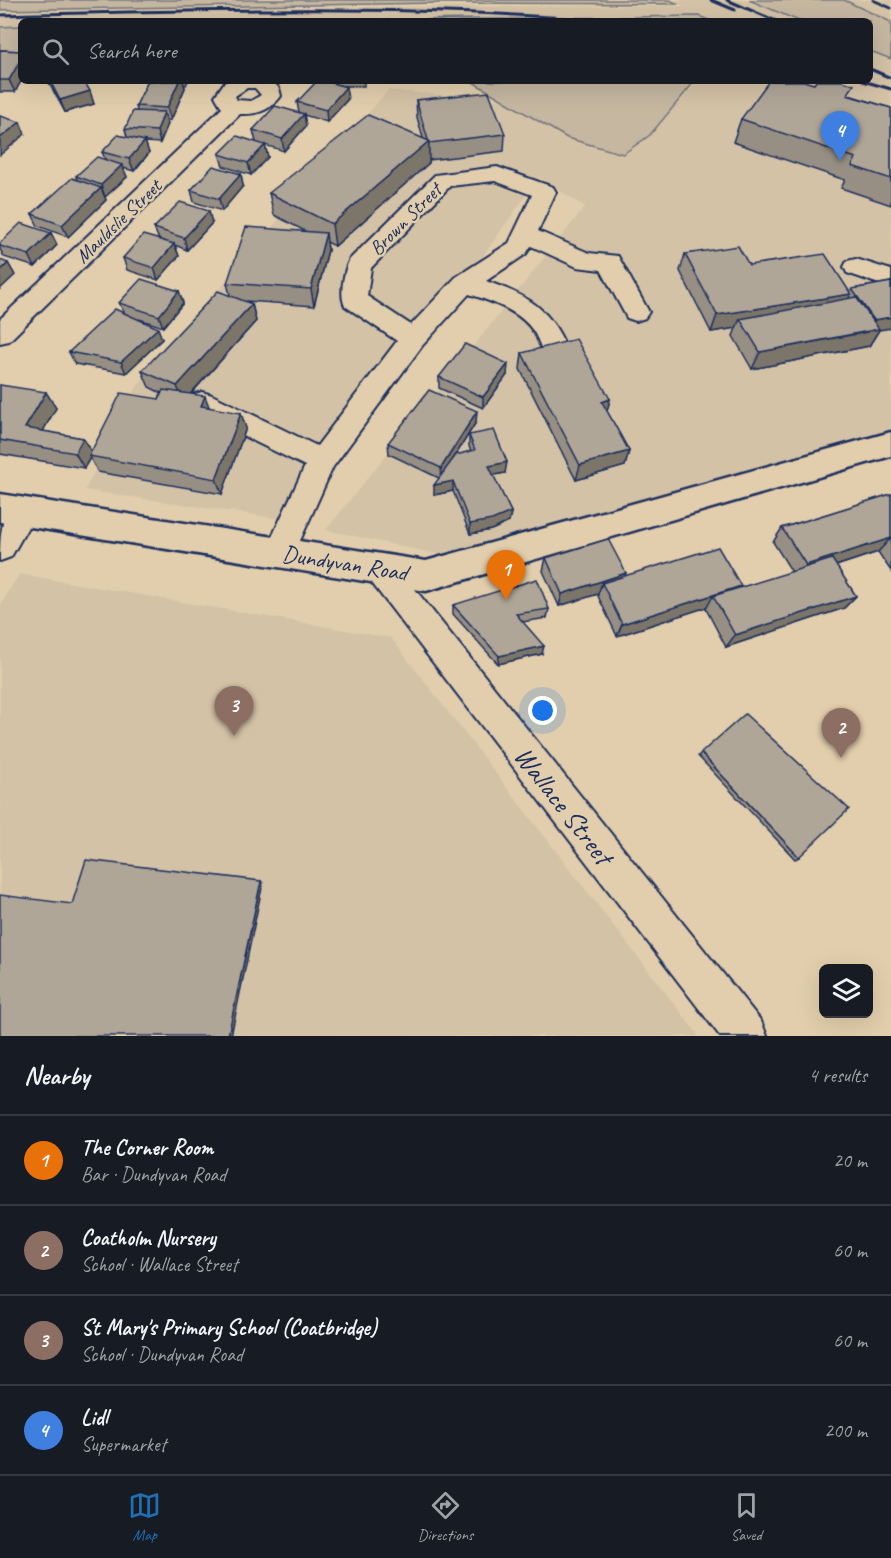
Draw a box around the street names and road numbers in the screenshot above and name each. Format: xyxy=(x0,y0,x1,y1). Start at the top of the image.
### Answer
street label: Mauldslie Street xyxy=(70,172,168,269)
street label: Brown Street xyxy=(364,176,449,261)
street label: Dundyvan Road xyxy=(280,538,413,588)
street label: Wallace Street xyxy=(507,739,623,874)

